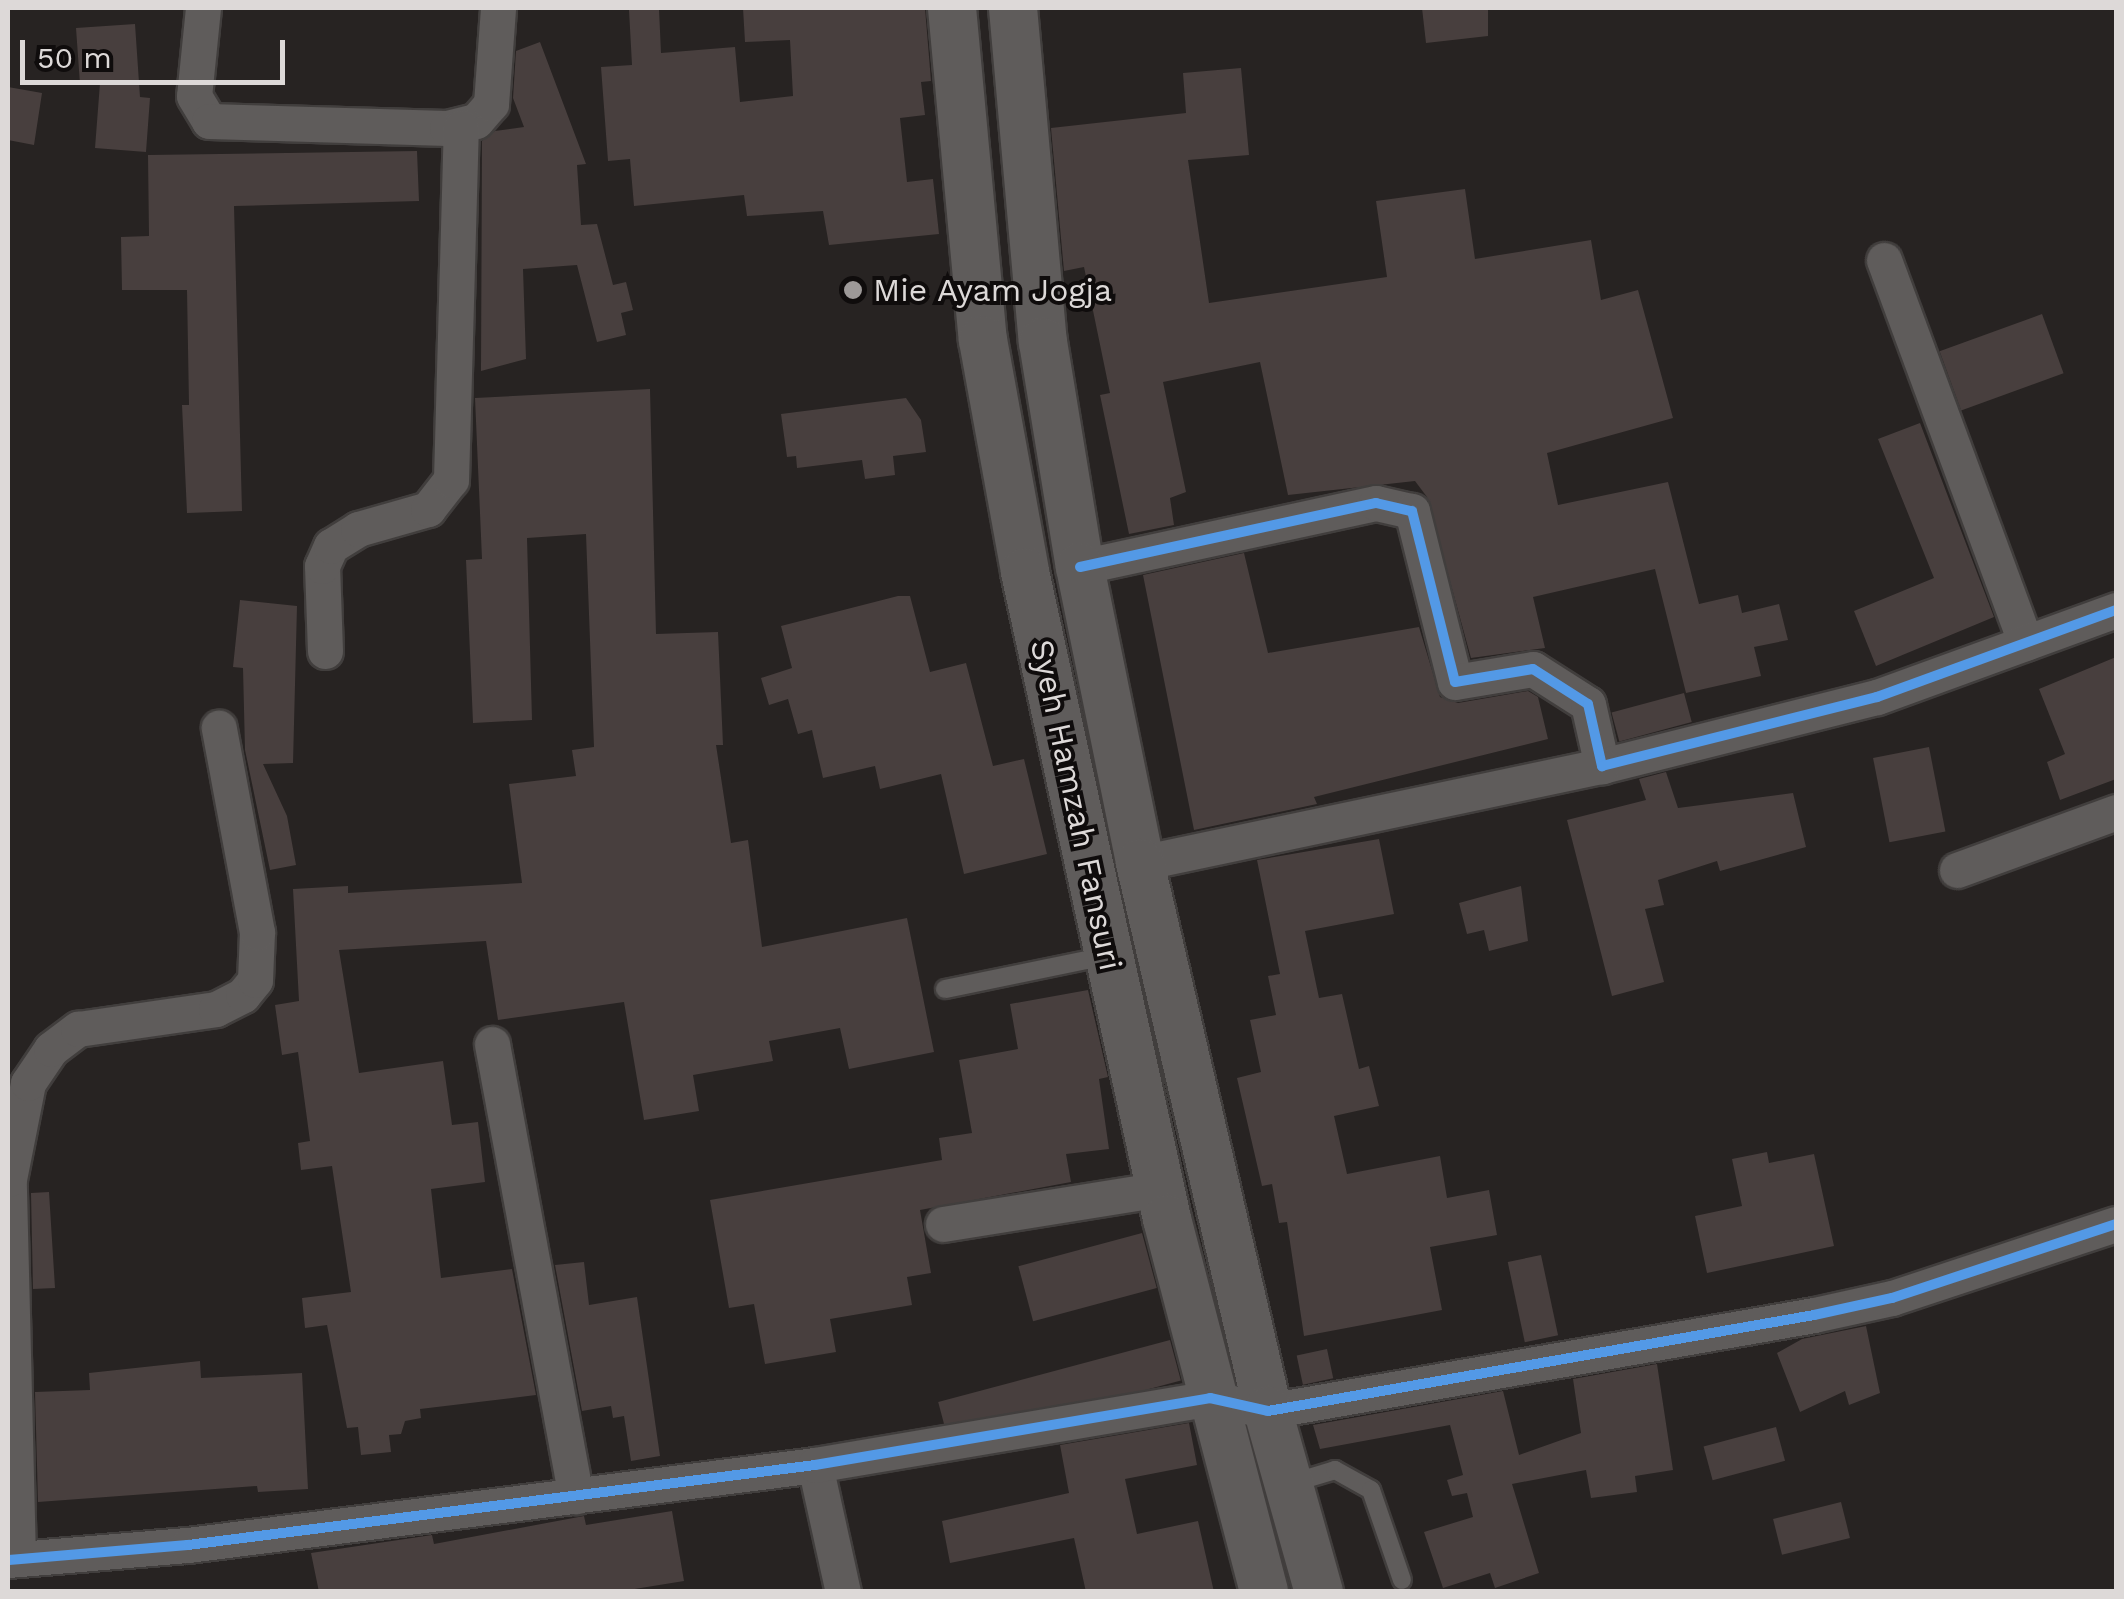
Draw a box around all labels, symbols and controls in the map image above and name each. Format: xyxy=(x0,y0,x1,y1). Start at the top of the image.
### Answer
scale bar xyxy=(25,20,290,82)
text: 50 m xyxy=(37,40,112,75)
place label: Mie Ayam Jogja xyxy=(873,271,1114,309)
marker: Mie Ayam Jogja xyxy=(842,279,864,301)
street label: Syeh Hamzah Fansuri xyxy=(1022,636,1130,974)

